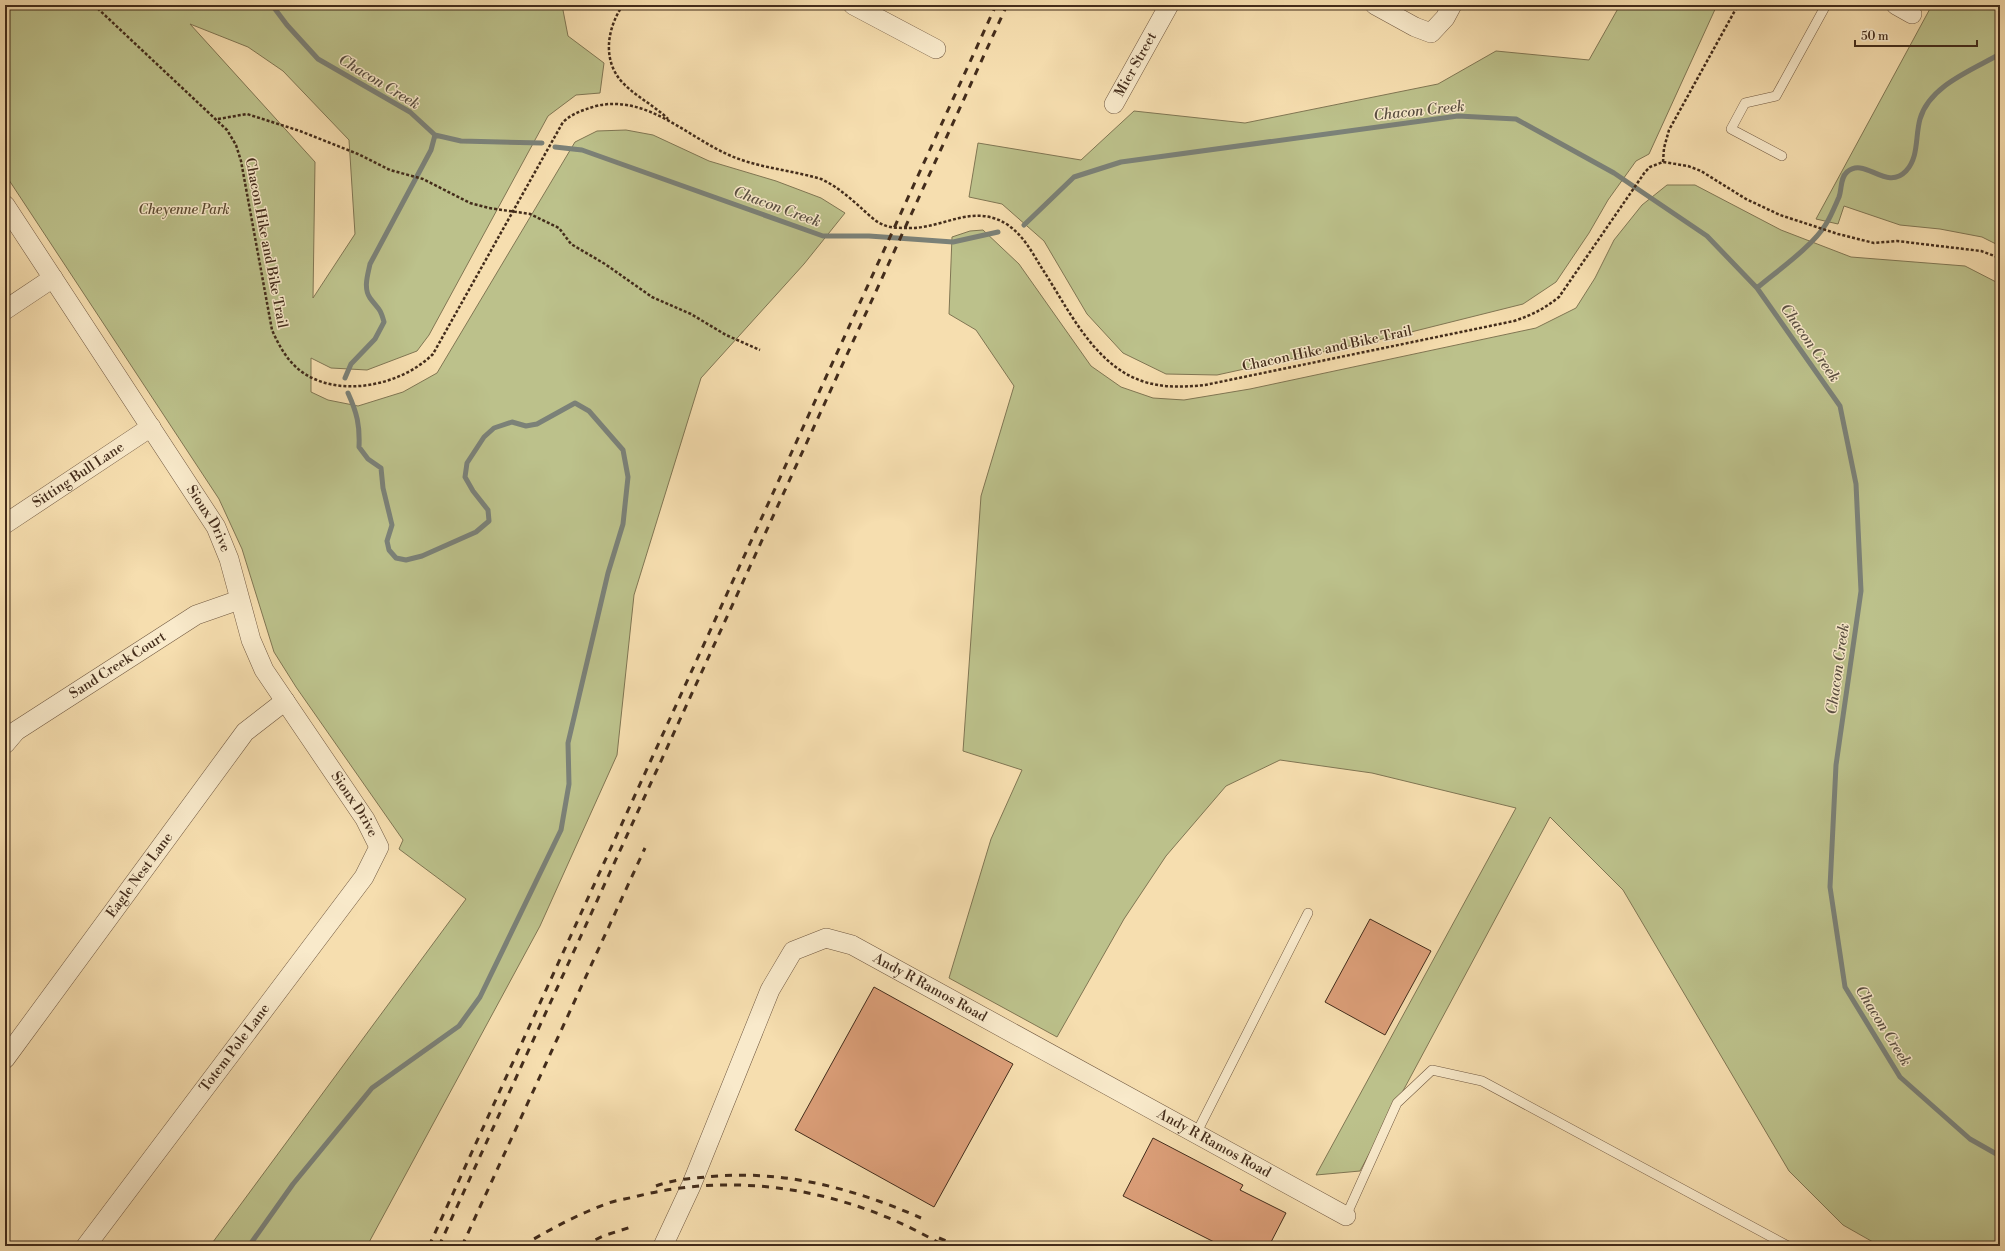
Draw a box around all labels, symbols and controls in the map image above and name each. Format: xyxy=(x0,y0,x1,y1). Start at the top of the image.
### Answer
scale bar xyxy=(1855,22,1977,48)
street label: Mier Street xyxy=(1111,29,1161,100)
text: 50 m xyxy=(1861,29,1889,44)
water label: Chacon Creek xyxy=(335,50,423,114)
water label: Chacon Creek xyxy=(1372,97,1466,125)
street label: Chacon Hike and Bike Trail xyxy=(241,156,291,330)
water label: Chacon Creek xyxy=(731,182,823,232)
park label: Cheyenne Park xyxy=(138,201,230,219)
water label: Chacon Creek xyxy=(1776,300,1844,386)
street label: Chacon Hike and Bike Trail xyxy=(1240,322,1414,376)
street label: Sitting Bull Lane xyxy=(29,438,128,512)
street label: Sioux Drive xyxy=(182,482,234,555)
water label: Chacon Creek xyxy=(1822,622,1854,716)
street label: Sand Creek Court xyxy=(66,628,169,703)
street label: Sioux Drive xyxy=(327,768,382,840)
street label: Eagle Nest Lane xyxy=(103,829,177,921)
street label: Andy R Ramos Road xyxy=(869,949,990,1026)
water label: Chacon Creek xyxy=(1851,982,1915,1070)
street label: Totem Pole Lane xyxy=(196,1000,274,1096)
street label: Andy R Ramos Road xyxy=(1153,1105,1274,1182)

